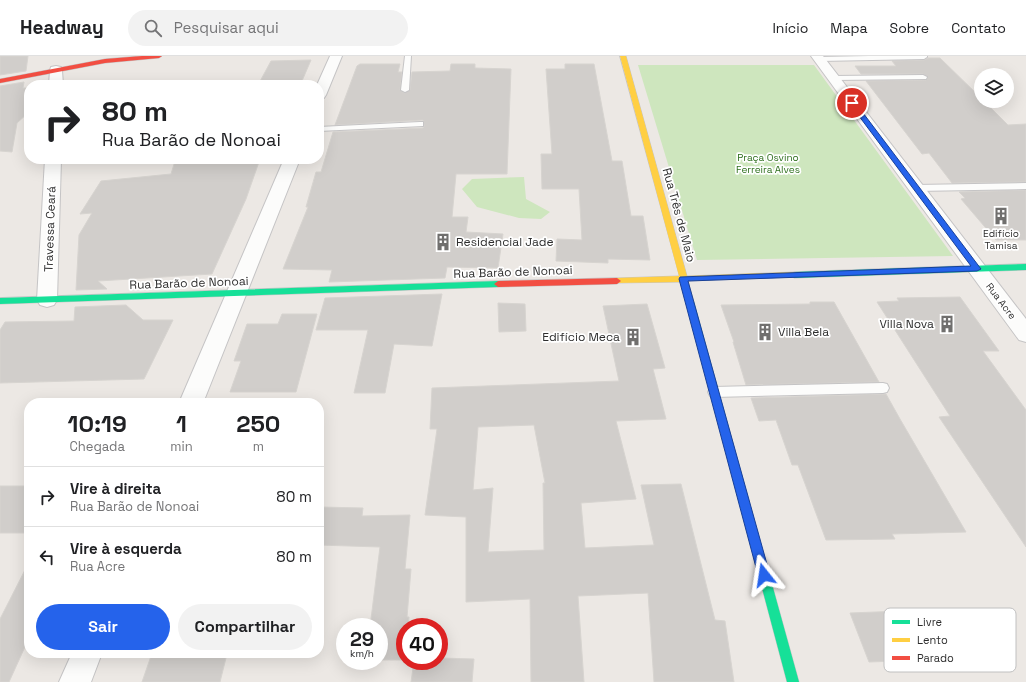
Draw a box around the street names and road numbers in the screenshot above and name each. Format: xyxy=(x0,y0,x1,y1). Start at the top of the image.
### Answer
street label: Rua Três de Maio xyxy=(659,166,699,264)
street label: Travessa Ceará xyxy=(41,186,59,272)
street label: Rua Barão de Nonoai xyxy=(453,262,573,282)
street label: Rua Barão de Nonoai xyxy=(129,273,249,293)
street label: Rua Acre xyxy=(983,280,1019,322)

